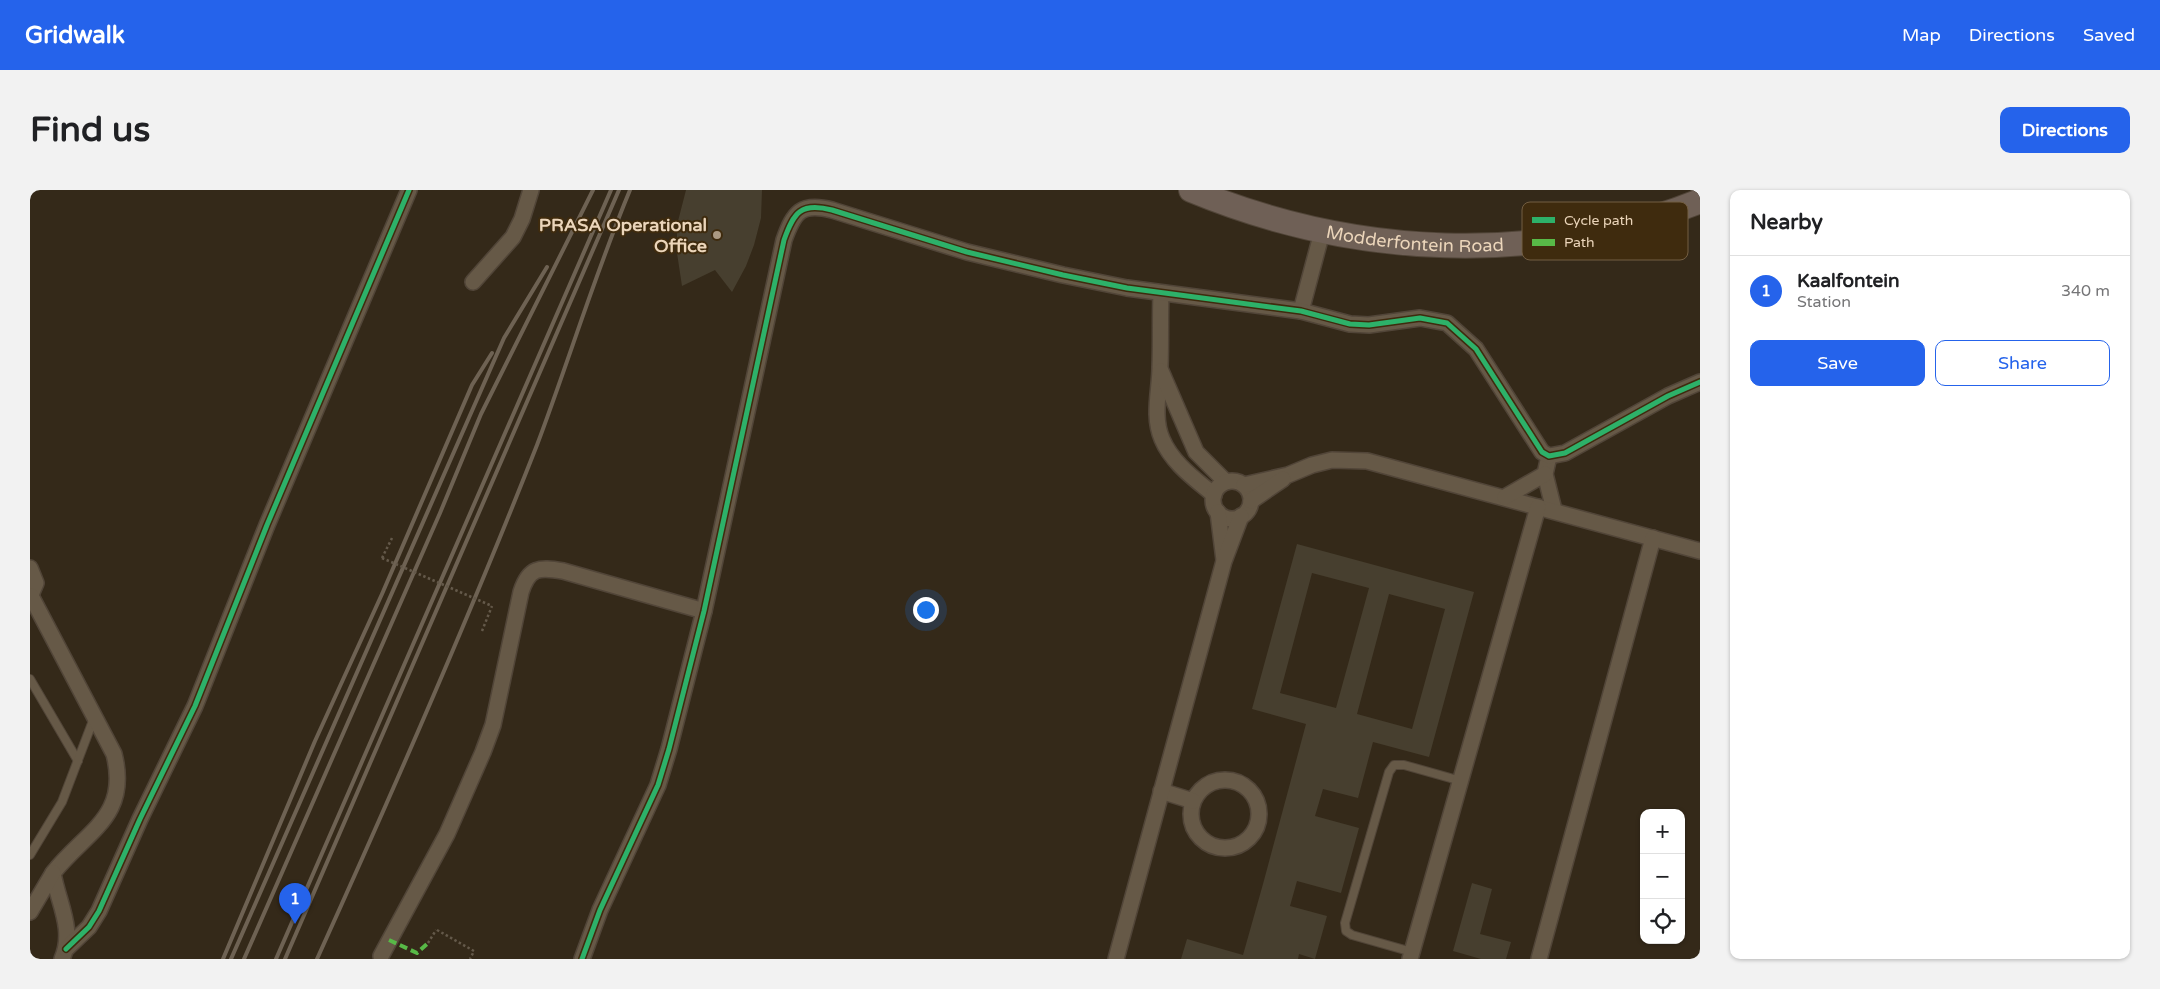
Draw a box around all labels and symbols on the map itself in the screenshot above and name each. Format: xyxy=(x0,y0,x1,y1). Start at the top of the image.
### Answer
legend xyxy=(1522,202,1688,260)
text: Cycle path xyxy=(1564,212,1633,229)
place label: PRASA Operational Office xyxy=(539,214,707,257)
street label: Modderfontein Road xyxy=(1324,221,1504,257)
marker: PRASA Operational Office xyxy=(711,229,723,241)
text: Path xyxy=(1564,234,1595,251)
your location xyxy=(913,597,939,623)
pin: 1 xyxy=(279,883,311,924)

